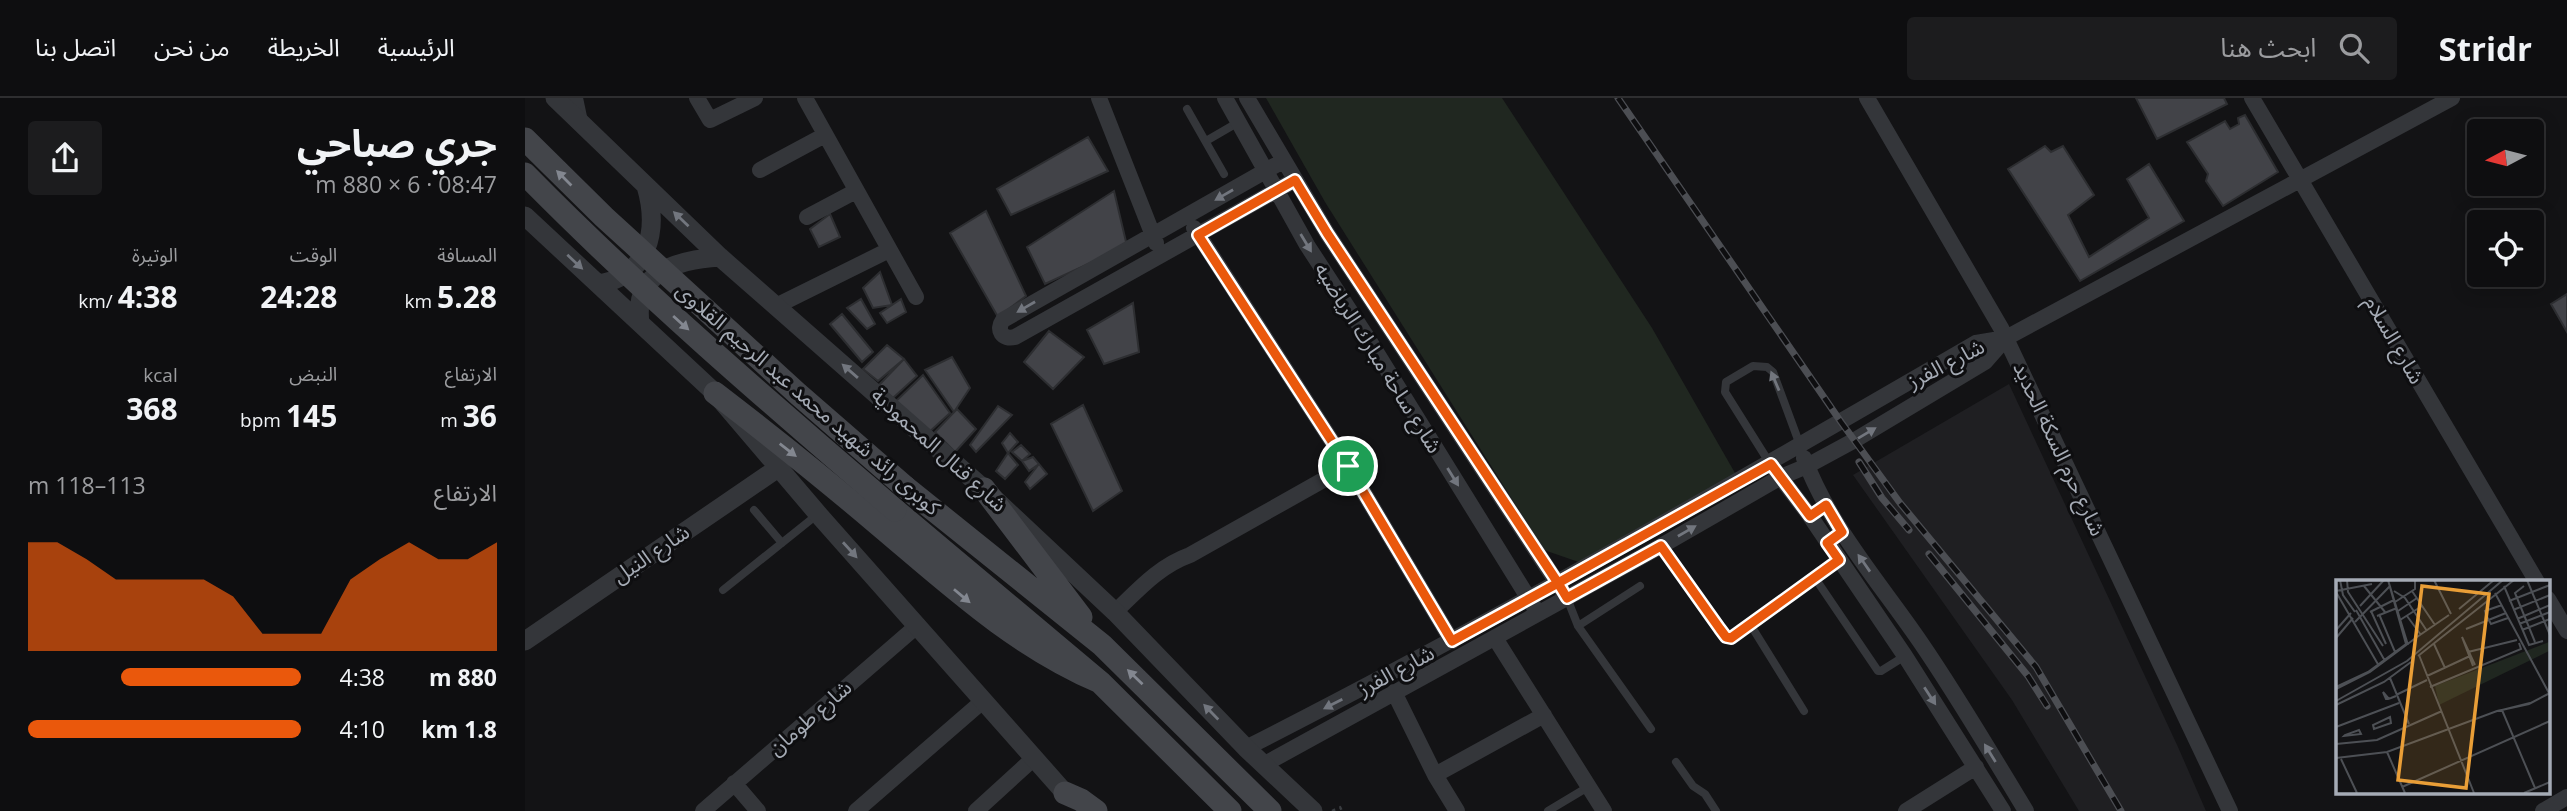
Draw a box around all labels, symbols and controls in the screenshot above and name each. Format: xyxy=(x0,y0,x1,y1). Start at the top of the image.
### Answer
search box xyxy=(1907,17,2397,80)
text: Stridr xyxy=(2439,26,2532,71)
text: ابحث هنا xyxy=(2220,29,2317,65)
icon: search xyxy=(2335,29,2373,67)
text: اتصل بنا xyxy=(35,30,116,63)
text: من نحن xyxy=(154,30,230,63)
text: الخريطة xyxy=(268,30,340,63)
text: الرئيسية xyxy=(378,30,455,63)
text: جري صباحي xyxy=(297,116,497,168)
north arrow xyxy=(2467,119,2545,196)
map controls xyxy=(2467,119,2544,287)
button: share xyxy=(28,121,102,195)
text: 08:47 · 6 × 880 m xyxy=(315,168,497,200)
one-way arrow xyxy=(556,170,572,186)
one-way arrow xyxy=(1214,189,1233,201)
button: locate xyxy=(2467,210,2544,287)
one-way arrow xyxy=(672,211,689,228)
one-way arrow xyxy=(1300,234,1312,253)
text: الوتيرة xyxy=(132,242,178,268)
text: الوقت xyxy=(290,242,337,268)
text: المسافة xyxy=(437,242,497,268)
one-way arrow xyxy=(566,254,584,270)
street label: شارع ساحة مبارك الرياضيه xyxy=(1307,257,1449,459)
text: 4:38 xyxy=(118,276,178,317)
text: 24:28 xyxy=(260,276,337,317)
text: 5.28 xyxy=(437,276,497,317)
street label: كوبرى رائد شهيد محمد عبد الرحيم القلاوى xyxy=(669,276,947,523)
text: /km xyxy=(78,288,118,314)
text: km xyxy=(404,288,437,314)
street label: شارع السلام xyxy=(2356,290,2431,390)
one-way arrow xyxy=(1016,301,1036,313)
one-way arrow xyxy=(672,314,689,330)
street label: شارع الفرز xyxy=(1901,332,1990,397)
street label: شارع حرم السكة الحديد xyxy=(2005,357,2113,541)
text: النبض xyxy=(289,361,337,387)
text: الارتفاع xyxy=(445,361,497,387)
text: kcal xyxy=(143,362,178,388)
one-way arrow xyxy=(841,363,859,379)
one-way arrow xyxy=(1770,371,1781,392)
street label: شارع قنال المحمودية xyxy=(864,381,1014,519)
text: 368 xyxy=(126,388,178,429)
text: 145 xyxy=(286,395,337,436)
text: 36 xyxy=(463,395,497,436)
text: bpm xyxy=(240,407,286,433)
text: m xyxy=(440,407,463,433)
one-way arrow xyxy=(1857,426,1876,439)
pin xyxy=(1318,436,1378,496)
one-way arrow xyxy=(778,442,796,457)
icon: arrive xyxy=(1329,447,1367,485)
one-way arrow xyxy=(1447,467,1460,487)
text: 113–118 m xyxy=(28,469,146,501)
text: الارتفاع xyxy=(434,476,497,508)
street label: شارع النيل xyxy=(606,517,696,591)
one-way arrow xyxy=(1678,525,1697,537)
one-way arrow xyxy=(842,541,858,559)
one-way arrow xyxy=(1858,554,1872,572)
inset map xyxy=(2336,580,2549,794)
one-way arrow xyxy=(953,588,971,603)
street label: شارع الفرز xyxy=(1351,638,1440,704)
text: 4:38 xyxy=(340,661,385,693)
text: 880 m xyxy=(429,661,497,693)
one-way arrow xyxy=(1127,669,1144,685)
street label: شارع طومان xyxy=(762,673,858,763)
one-way arrow xyxy=(1923,686,1936,705)
one-way arrow xyxy=(1323,699,1343,710)
one-way arrow xyxy=(1204,704,1220,721)
text: 4:10 xyxy=(340,713,385,745)
text: 1.8 km xyxy=(421,713,497,745)
one-way arrow xyxy=(1984,743,1997,762)

